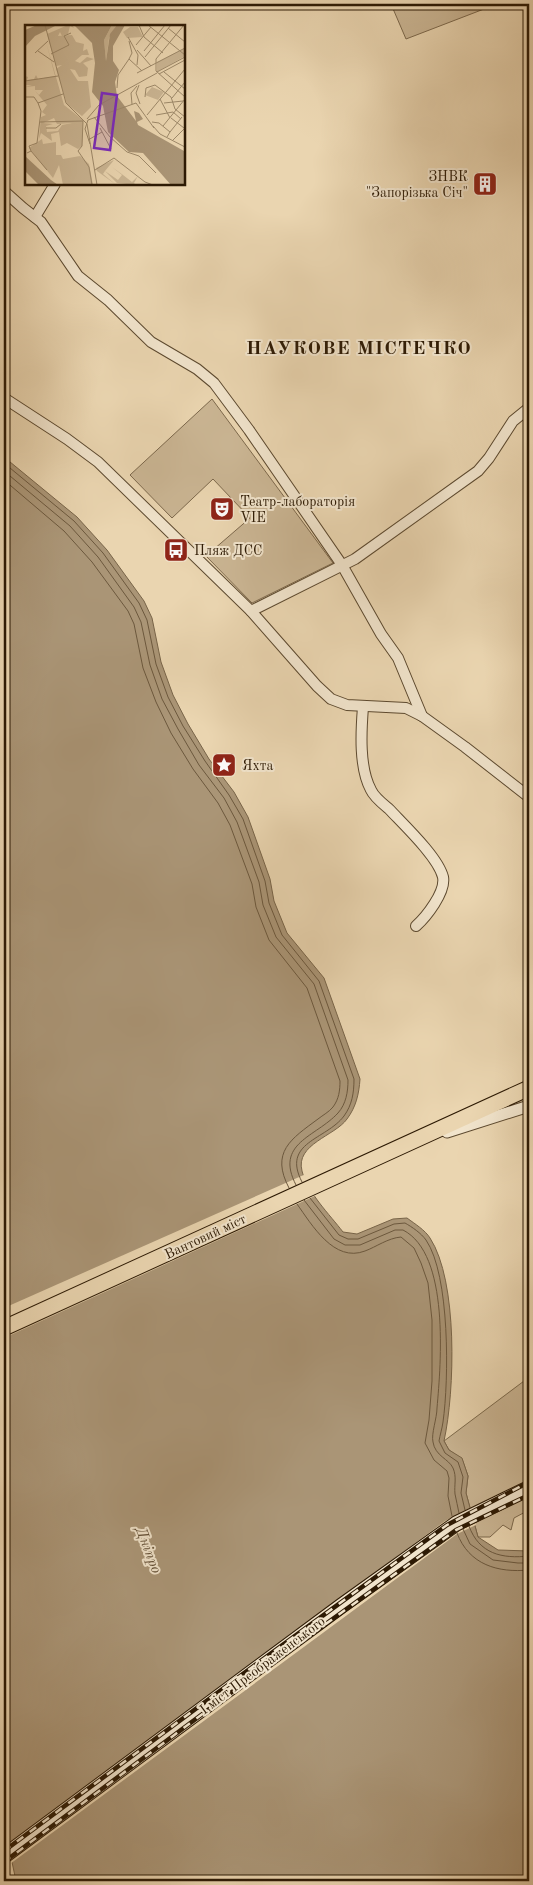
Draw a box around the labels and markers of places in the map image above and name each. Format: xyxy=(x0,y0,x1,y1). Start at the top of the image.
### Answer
place label: ЗНВК "Запорізька Січ" xyxy=(366,170,468,200)
building icon: ЗНВК "Запорізька Січ" xyxy=(472,171,498,197)
place label: Театр-лабораторія VIE xyxy=(240,495,355,525)
theatre icon: Театр-лабораторія VIE xyxy=(209,496,235,522)
bus stop icon: Пляж ДСС xyxy=(163,537,189,563)
place label: Пляж ДСС xyxy=(194,544,262,558)
place icon: Яхта xyxy=(211,752,237,778)
place label: Яхта xyxy=(242,759,273,773)

